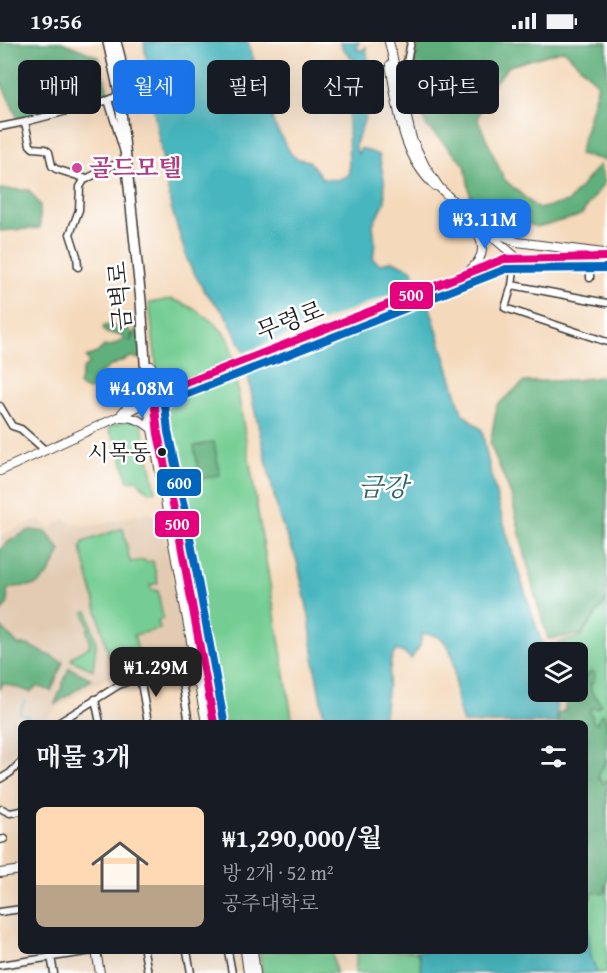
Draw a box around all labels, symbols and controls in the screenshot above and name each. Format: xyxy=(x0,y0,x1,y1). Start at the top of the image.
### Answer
text: 19:56 xyxy=(30,5,82,37)
chip: 매매 xyxy=(18,60,101,114)
chip: 월세 xyxy=(113,60,195,114)
chip: 필터 xyxy=(207,60,290,114)
chip: 신규 xyxy=(302,60,384,114)
chip: 아파트 xyxy=(396,60,499,114)
place label: 골드모텔 xyxy=(89,150,182,185)
marker: 골드모텔 xyxy=(70,161,84,175)
pin: ₩3.11M xyxy=(436,199,534,250)
text: ₩3.11M xyxy=(453,204,517,233)
street label: 금벽로 xyxy=(99,260,140,332)
line badge: 500 xyxy=(389,281,434,310)
text: 500 xyxy=(399,283,423,307)
street label: 무령로 xyxy=(251,292,329,349)
pin: ₩4.08M xyxy=(93,368,191,419)
text: ₩4.08M xyxy=(110,373,174,402)
place label: 시목동 xyxy=(87,436,151,468)
marker: 시목동 xyxy=(156,446,168,458)
water label: 금강 xyxy=(358,467,412,506)
line badge: 600 xyxy=(156,468,202,497)
text: 600 xyxy=(167,471,191,495)
line badge: 500 xyxy=(154,510,200,538)
text: 500 xyxy=(165,512,189,536)
map controls xyxy=(528,642,588,702)
button: layers xyxy=(528,642,588,702)
pin: ₩1.29M xyxy=(107,647,205,698)
text: ₩1.29M xyxy=(124,652,188,681)
text: 매물 3개 xyxy=(36,737,131,776)
icon: filters xyxy=(537,740,570,773)
text: ₩1,290,000/월 xyxy=(222,818,382,857)
icon: home xyxy=(84,831,156,903)
text: 방 2개 · 52 m² xyxy=(222,858,334,887)
text: 공주대학로 xyxy=(222,888,319,917)

